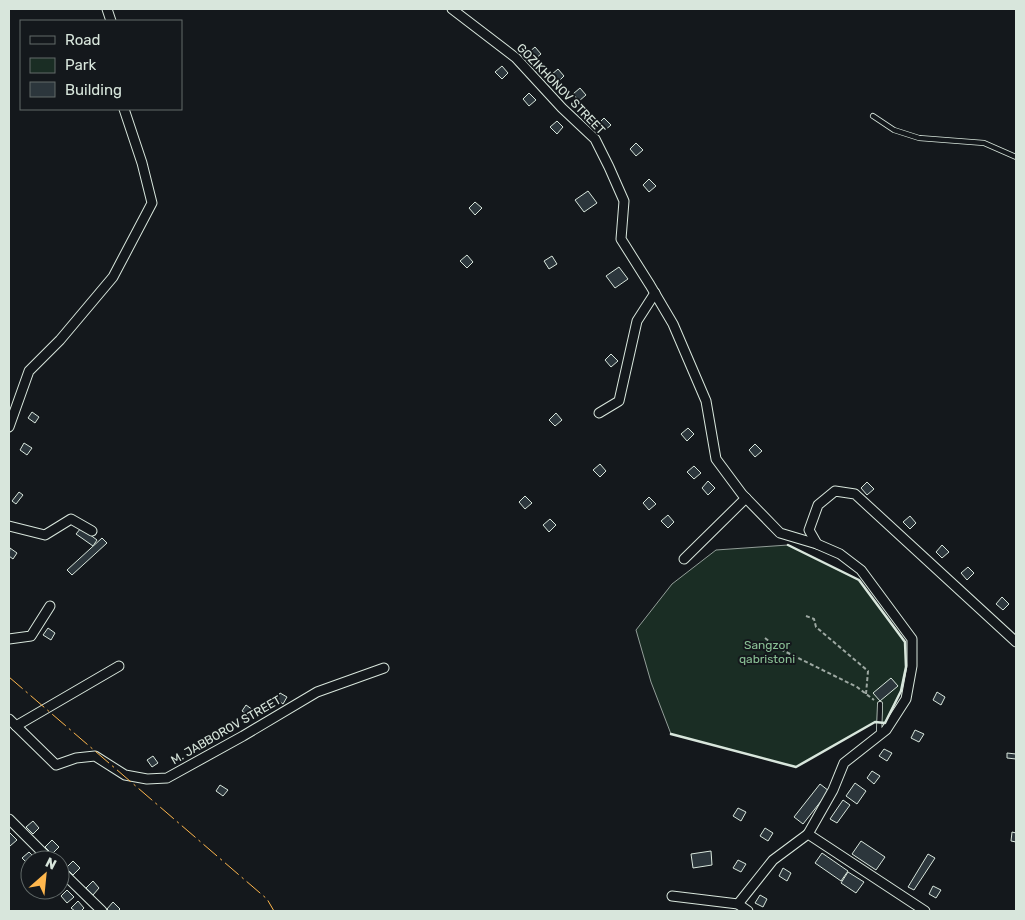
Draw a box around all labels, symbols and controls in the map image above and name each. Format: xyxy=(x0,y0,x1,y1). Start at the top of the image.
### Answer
legend xyxy=(20,20,182,110)
text: Road xyxy=(65,31,101,49)
street label: GOZIKHONOV STREET xyxy=(514,41,608,137)
text: Park xyxy=(65,56,96,74)
text: Building xyxy=(65,81,122,99)
park label: Sangzor qabristoni xyxy=(739,638,795,666)
street label: M. JABBOROV STREET xyxy=(168,693,284,767)
north arrow xyxy=(20,850,70,900)
text: N xyxy=(42,854,59,874)

